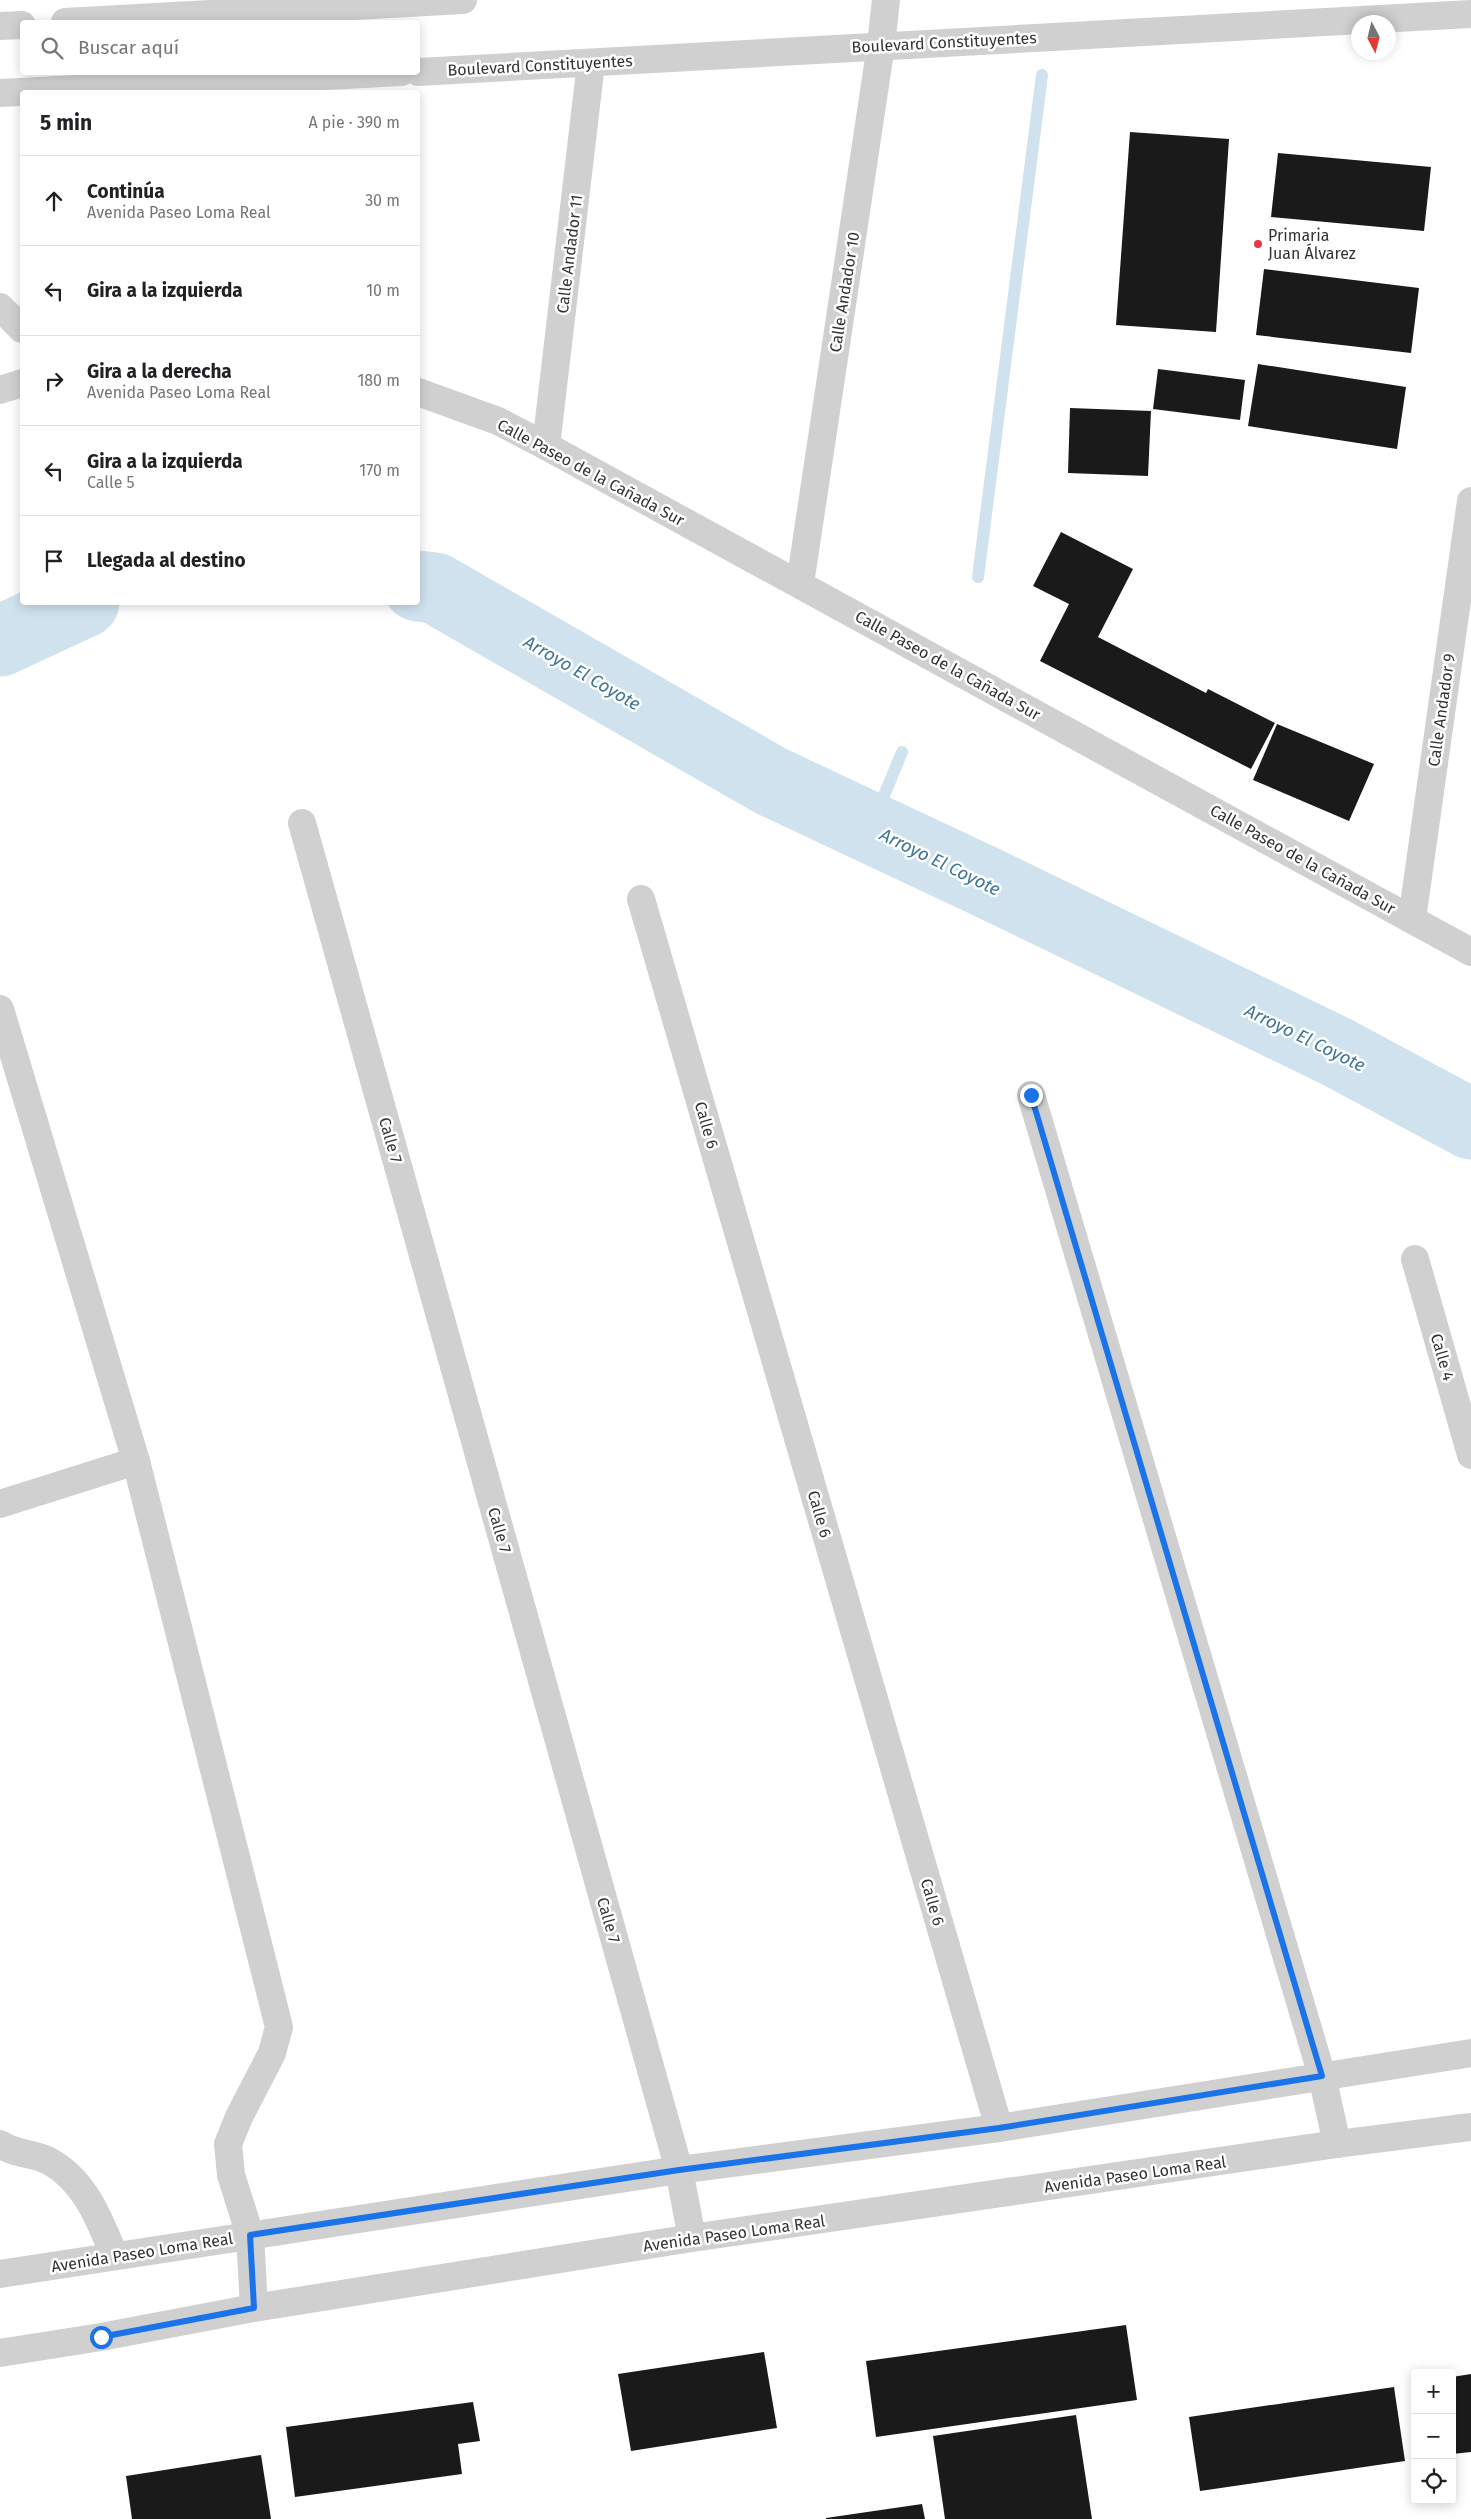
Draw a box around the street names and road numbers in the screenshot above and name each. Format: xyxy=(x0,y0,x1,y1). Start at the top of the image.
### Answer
street label: Boulevard Constituyentes xyxy=(851,28,1037,57)
street label: Boulevard Constituyentes xyxy=(447,51,633,80)
street label: Calle Andador 11 xyxy=(553,194,586,314)
street label: Calle Andador 10 xyxy=(826,230,863,354)
street label: Calle Paseo de la Cañada Sur xyxy=(494,415,688,530)
street label: Calle Paseo de la Cañada Sur xyxy=(852,607,1044,725)
street label: Calle Andador 9 xyxy=(1424,652,1459,768)
street label: Calle Paseo de la Cañada Sur xyxy=(1207,801,1399,919)
street label: Calle 6 xyxy=(691,1099,722,1151)
street label: Calle 7 xyxy=(375,1115,406,1165)
street label: Calle 4 xyxy=(1427,1331,1458,1383)
street label: Calle 6 xyxy=(804,1488,835,1540)
street label: Calle 7 xyxy=(484,1505,515,1555)
street label: Calle 6 xyxy=(917,1876,948,1928)
street label: Calle 7 xyxy=(593,1895,624,1945)
street label: Avenida Paseo Loma Real xyxy=(1043,2152,1228,2197)
street label: Avenida Paseo Loma Real xyxy=(642,2211,827,2256)
street label: Avenida Paseo Loma Real xyxy=(50,2229,235,2276)

